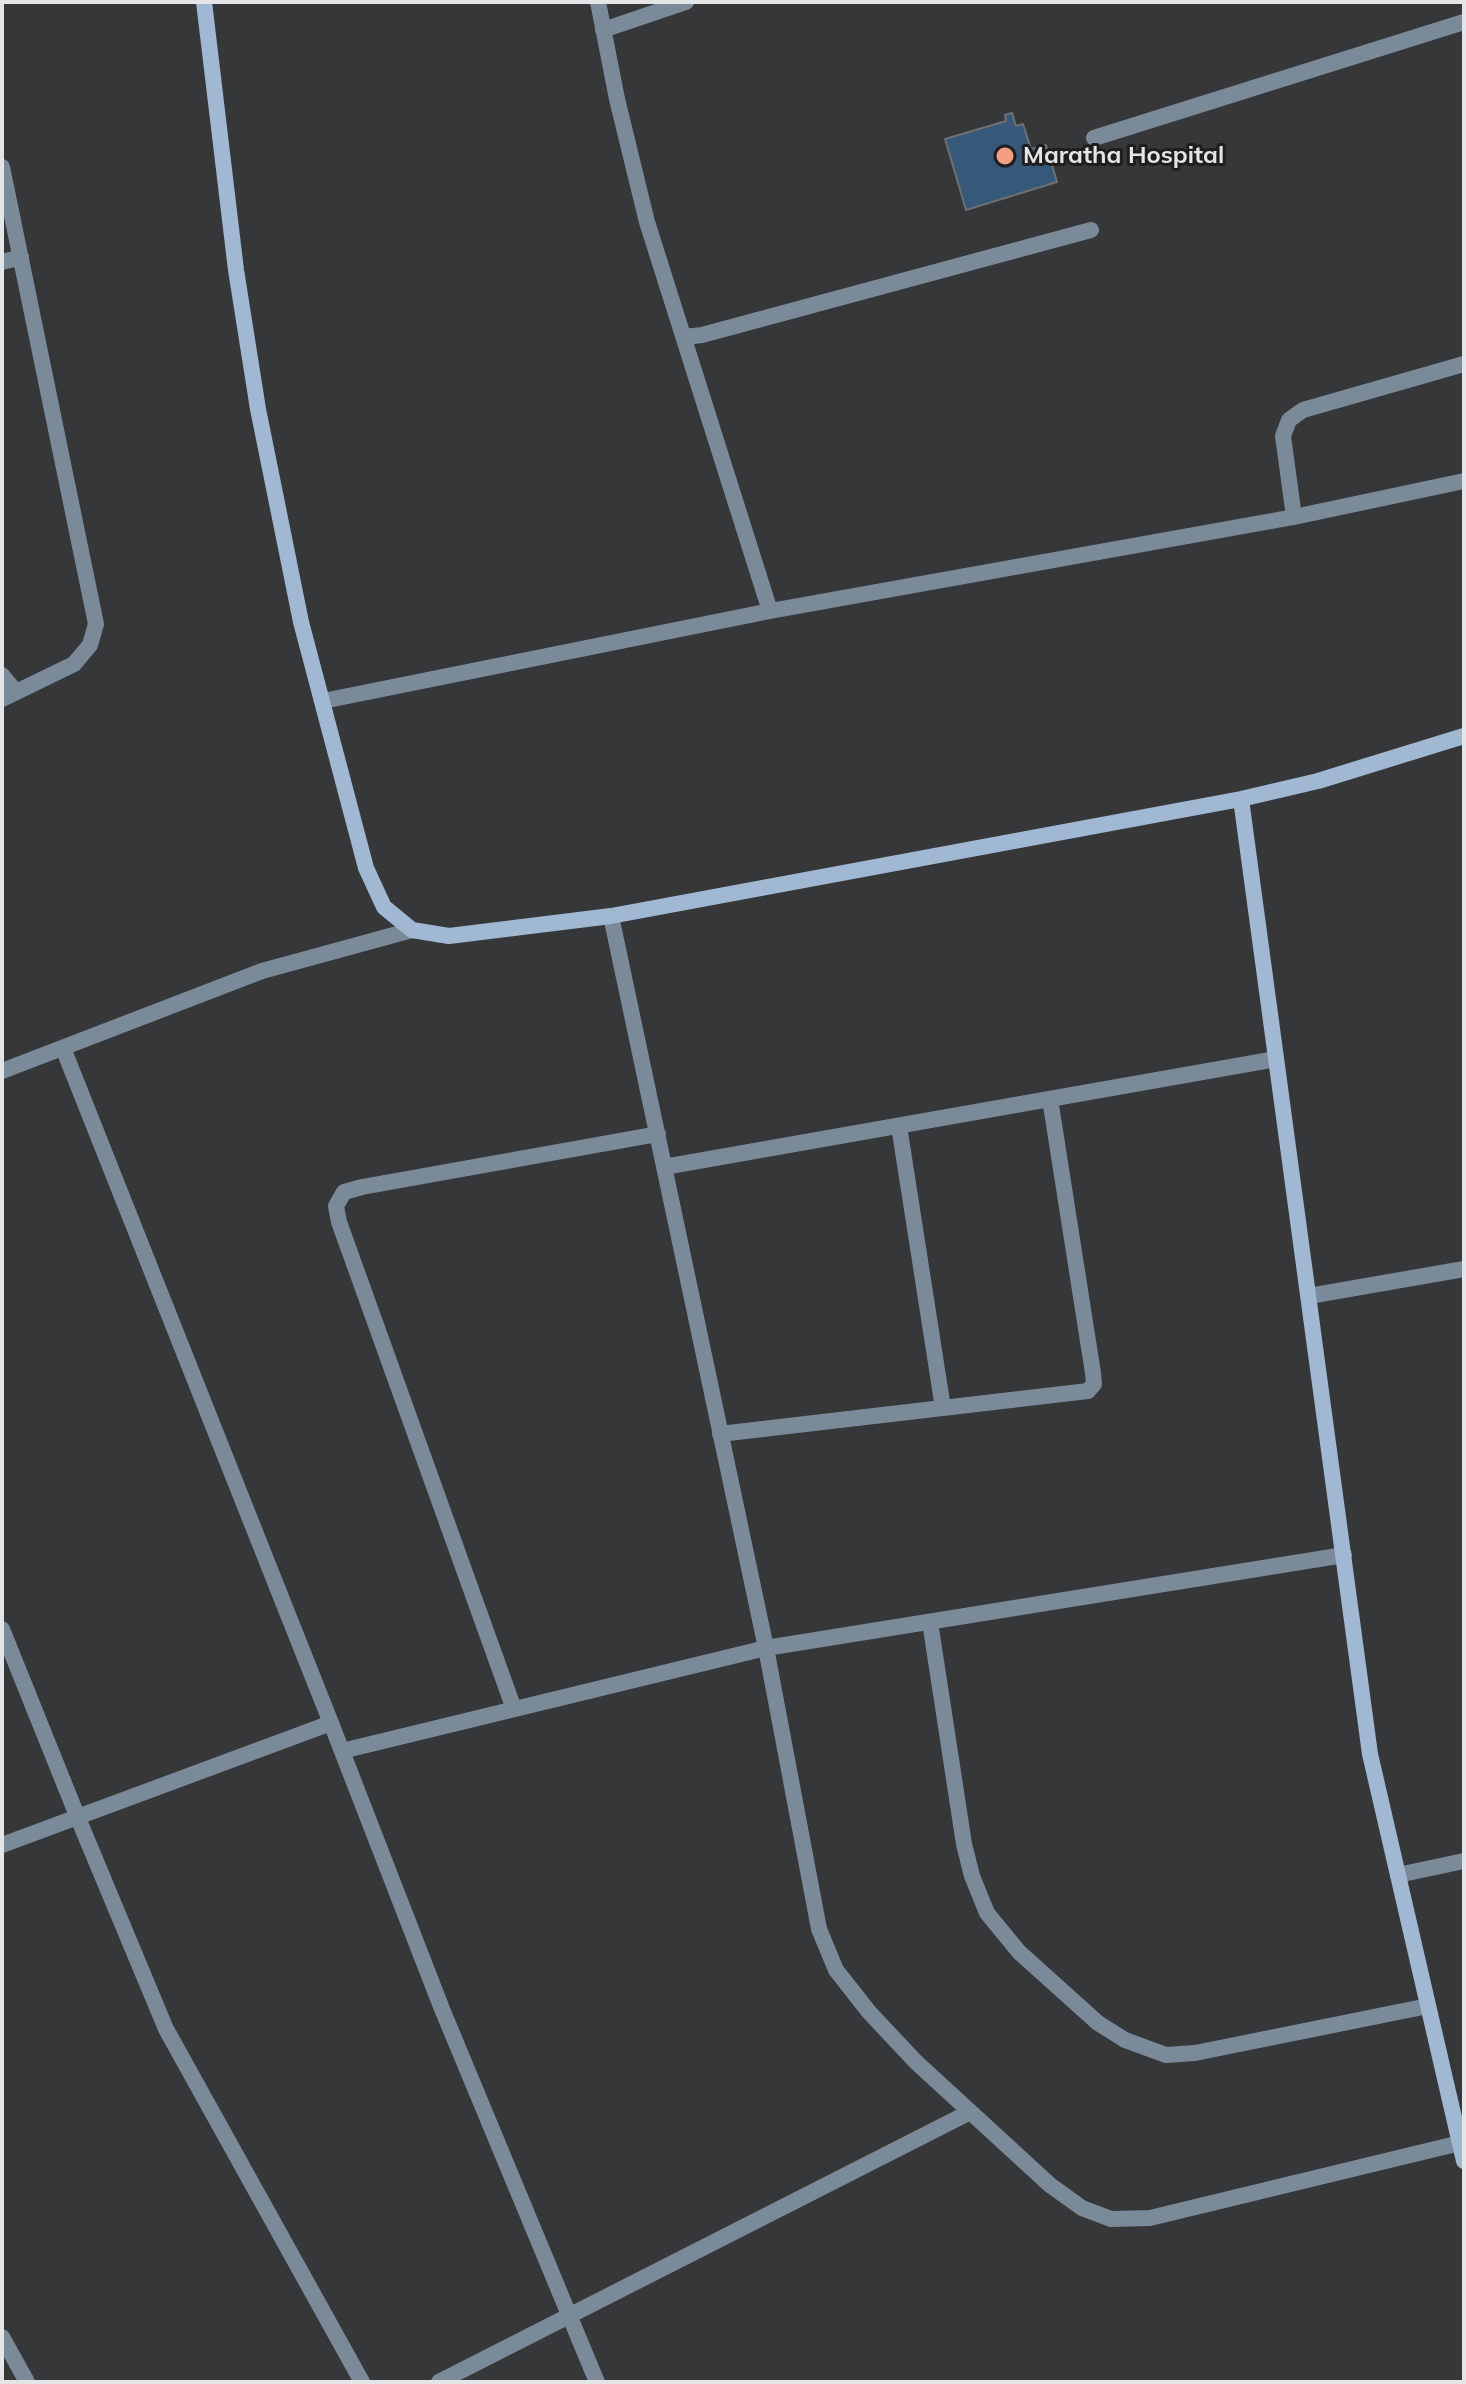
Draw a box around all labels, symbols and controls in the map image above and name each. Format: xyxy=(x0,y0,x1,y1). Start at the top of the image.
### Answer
place label: Maratha Hospital xyxy=(1023,142,1224,170)
marker: Maratha Hospital xyxy=(994,145,1016,167)

